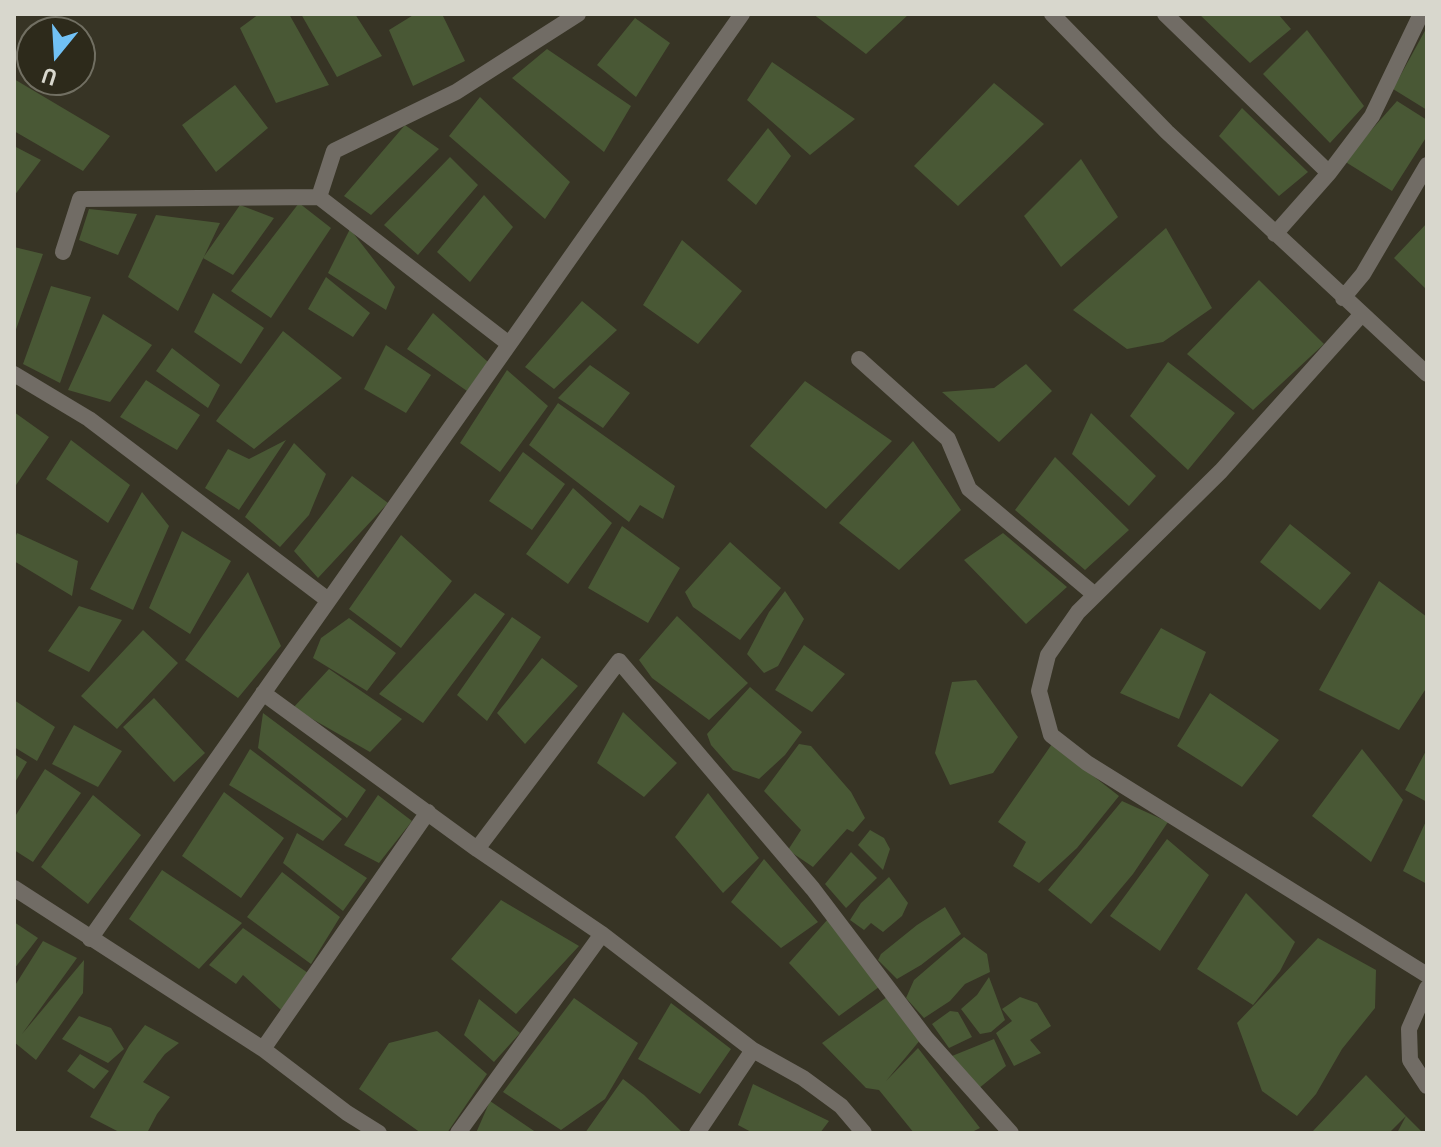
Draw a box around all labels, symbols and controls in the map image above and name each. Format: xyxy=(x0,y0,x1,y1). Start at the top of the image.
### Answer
north arrow xyxy=(16,16,96,96)
text: U xyxy=(38,61,60,92)

